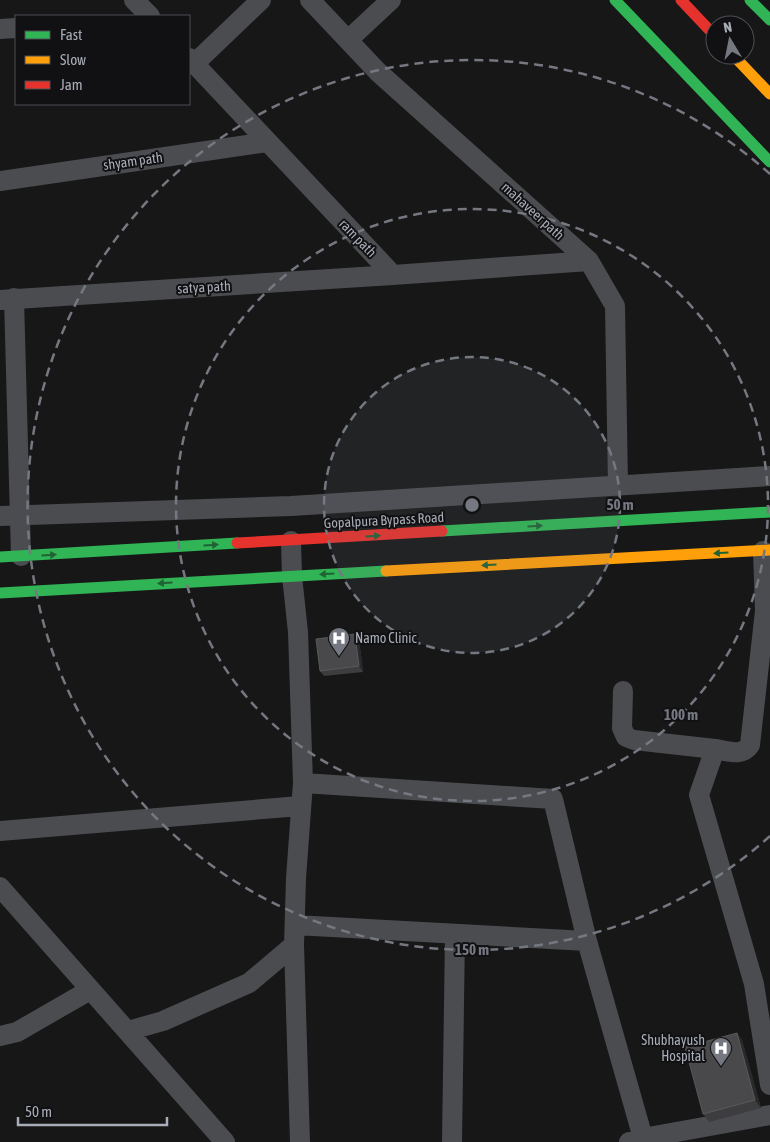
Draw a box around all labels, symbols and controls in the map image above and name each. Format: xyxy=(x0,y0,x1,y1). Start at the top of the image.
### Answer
legend xyxy=(15,15,190,105)
north arrow xyxy=(705,15,755,65)
text: N xyxy=(722,19,733,36)
text: Fast xyxy=(60,26,82,43)
text: Slow xyxy=(60,51,86,68)
text: Jam xyxy=(60,76,83,93)
street label: shyam path xyxy=(102,149,164,173)
street label: mahaveer path xyxy=(499,179,567,243)
street label: ram path xyxy=(336,216,380,260)
street label: satya path xyxy=(177,278,231,296)
centre of rings xyxy=(463,496,481,514)
text: 50 m xyxy=(607,496,634,513)
street label: Gopalpura Bypass Road xyxy=(323,509,445,531)
one-way arrow xyxy=(528,522,544,530)
one-way arrow xyxy=(365,531,381,539)
one-way arrow xyxy=(203,541,219,549)
one-way arrow xyxy=(713,549,729,557)
one-way arrow xyxy=(41,550,57,558)
one-way arrow xyxy=(481,562,497,570)
one-way arrow xyxy=(319,571,335,579)
one-way arrow xyxy=(156,580,172,588)
hospital icon: Namo Clinic xyxy=(327,626,351,657)
place label: Namo Clinic xyxy=(355,630,418,646)
text: 100 m xyxy=(664,706,698,723)
text: 150 m xyxy=(455,941,489,958)
place label: Shubhayush Hospital xyxy=(641,1032,705,1064)
hospital icon: Shubhayush Hospital xyxy=(709,1036,733,1067)
scale bar xyxy=(18,1094,166,1126)
text: 50 m xyxy=(25,1103,52,1120)

